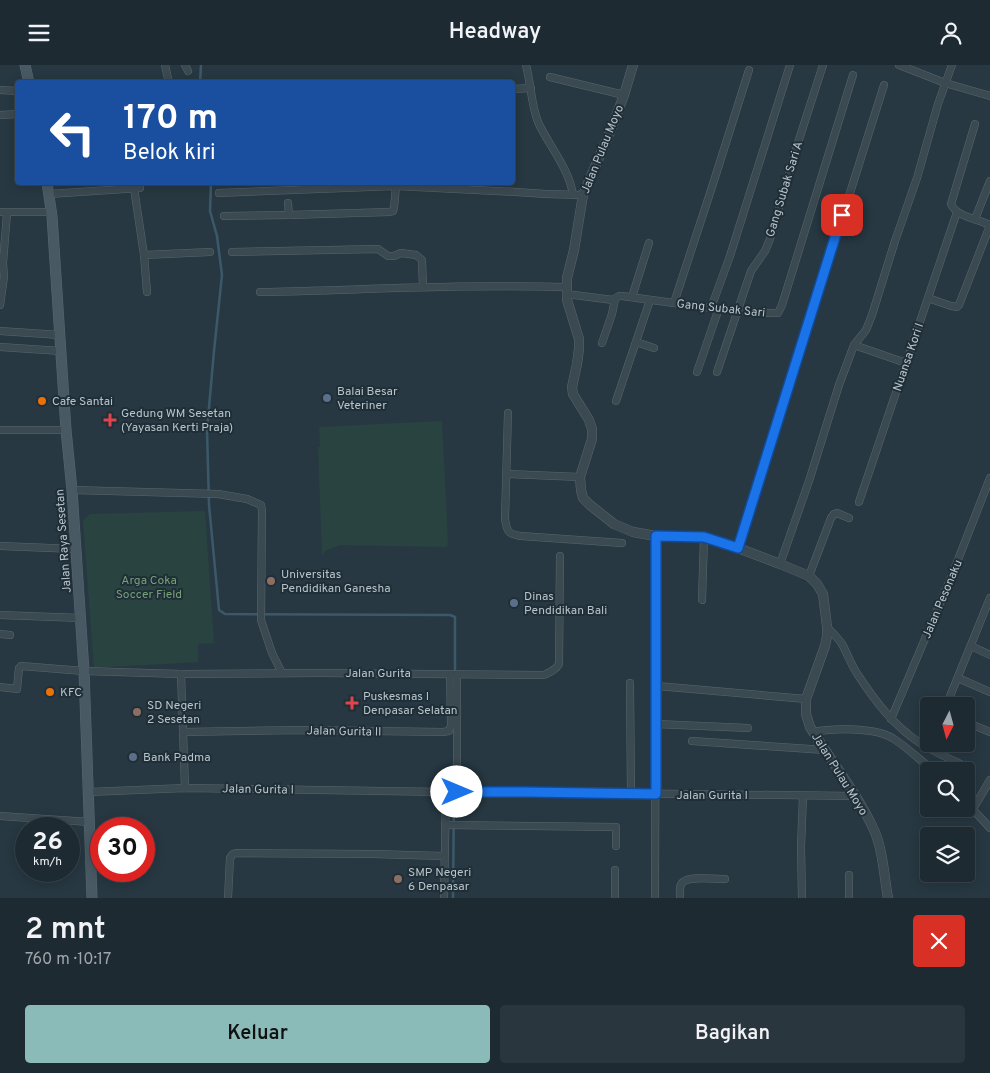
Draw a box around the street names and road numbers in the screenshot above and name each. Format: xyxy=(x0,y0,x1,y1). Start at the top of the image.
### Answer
street label: Jalan Pulau Moyo xyxy=(578,102,628,196)
street label: Gang Subak Sari A xyxy=(763,139,807,239)
street label: Gang Subak Sari xyxy=(676,296,766,322)
street label: Nuansa Kori I xyxy=(890,321,928,394)
street label: Jalan Raya Sesetan xyxy=(52,488,76,593)
street label: Jalan Pesonaku xyxy=(919,558,967,641)
street label: Jalan Gurita xyxy=(345,666,411,682)
street label: Jalan Gurita II xyxy=(306,723,382,741)
street label: Jalan Pulau Moyo xyxy=(807,730,871,819)
street label: Jalan Gurita I xyxy=(222,781,294,799)
street label: Jalan Gurita I xyxy=(676,788,748,804)

